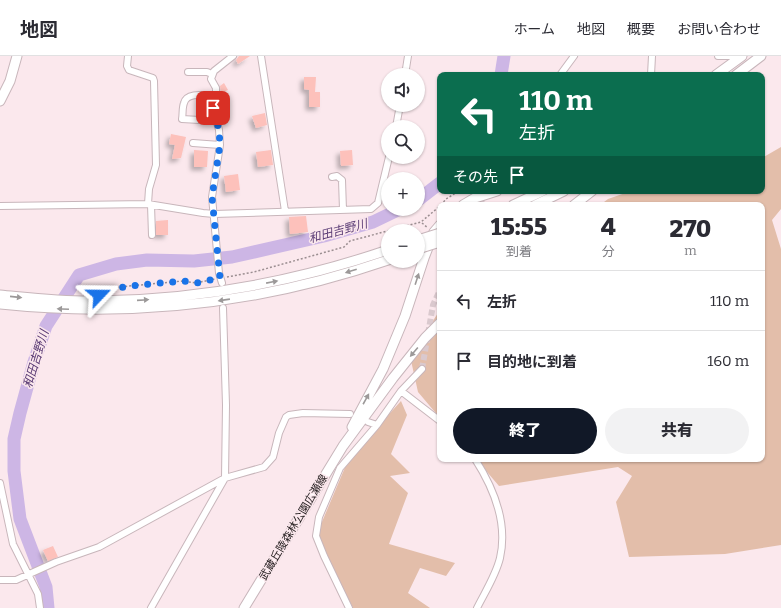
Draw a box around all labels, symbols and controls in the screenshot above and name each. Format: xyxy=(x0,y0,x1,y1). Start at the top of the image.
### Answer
text: 地図 xyxy=(20,18,58,41)
text: ホーム xyxy=(513,21,555,38)
text: 地図 xyxy=(577,21,605,38)
text: 概要 xyxy=(627,21,655,38)
text: お問い合わせ xyxy=(677,21,761,38)
map controls xyxy=(381,68,425,268)
button: sound xyxy=(381,68,425,112)
text: 110 m xyxy=(519,84,593,117)
icon: left xyxy=(453,88,505,140)
pin xyxy=(196,91,230,125)
icon: arrive xyxy=(202,97,224,119)
button: search xyxy=(381,120,425,164)
text: 左折 xyxy=(519,122,555,144)
icon: arrive xyxy=(506,164,528,186)
text: その先 xyxy=(453,168,498,186)
button: + xyxy=(381,172,425,216)
text: 15:55 xyxy=(491,213,547,241)
text: 4 xyxy=(601,213,616,241)
text: 270 xyxy=(669,215,711,243)
water label: 和田吉野川 xyxy=(307,216,371,246)
button: − xyxy=(381,224,425,268)
text: m xyxy=(684,243,697,258)
text: 到着 xyxy=(506,244,532,259)
text: 分 xyxy=(602,244,615,259)
one-way arrow xyxy=(345,269,357,275)
one-way arrow xyxy=(414,273,420,285)
position arrow xyxy=(78,274,120,316)
one-way arrow xyxy=(265,279,278,285)
icon: left xyxy=(453,290,475,312)
text: 110 m xyxy=(710,292,749,310)
one-way arrow xyxy=(10,293,22,300)
text: 左折 xyxy=(487,293,517,311)
one-way arrow xyxy=(137,296,149,303)
one-way arrow xyxy=(218,297,230,303)
one-way arrow xyxy=(56,306,69,312)
water label: 和田吉野川 xyxy=(21,326,52,390)
one-way arrow xyxy=(409,346,418,357)
icon: arrive xyxy=(453,350,475,372)
text: 160 m xyxy=(707,352,749,370)
text: 目的地に到着 xyxy=(487,353,577,371)
one-way arrow xyxy=(363,393,369,405)
button: 終了 xyxy=(453,408,597,454)
button: 共有 xyxy=(605,408,749,454)
street label: 武蔵丘陵森林公園広瀬線 xyxy=(257,472,330,582)

